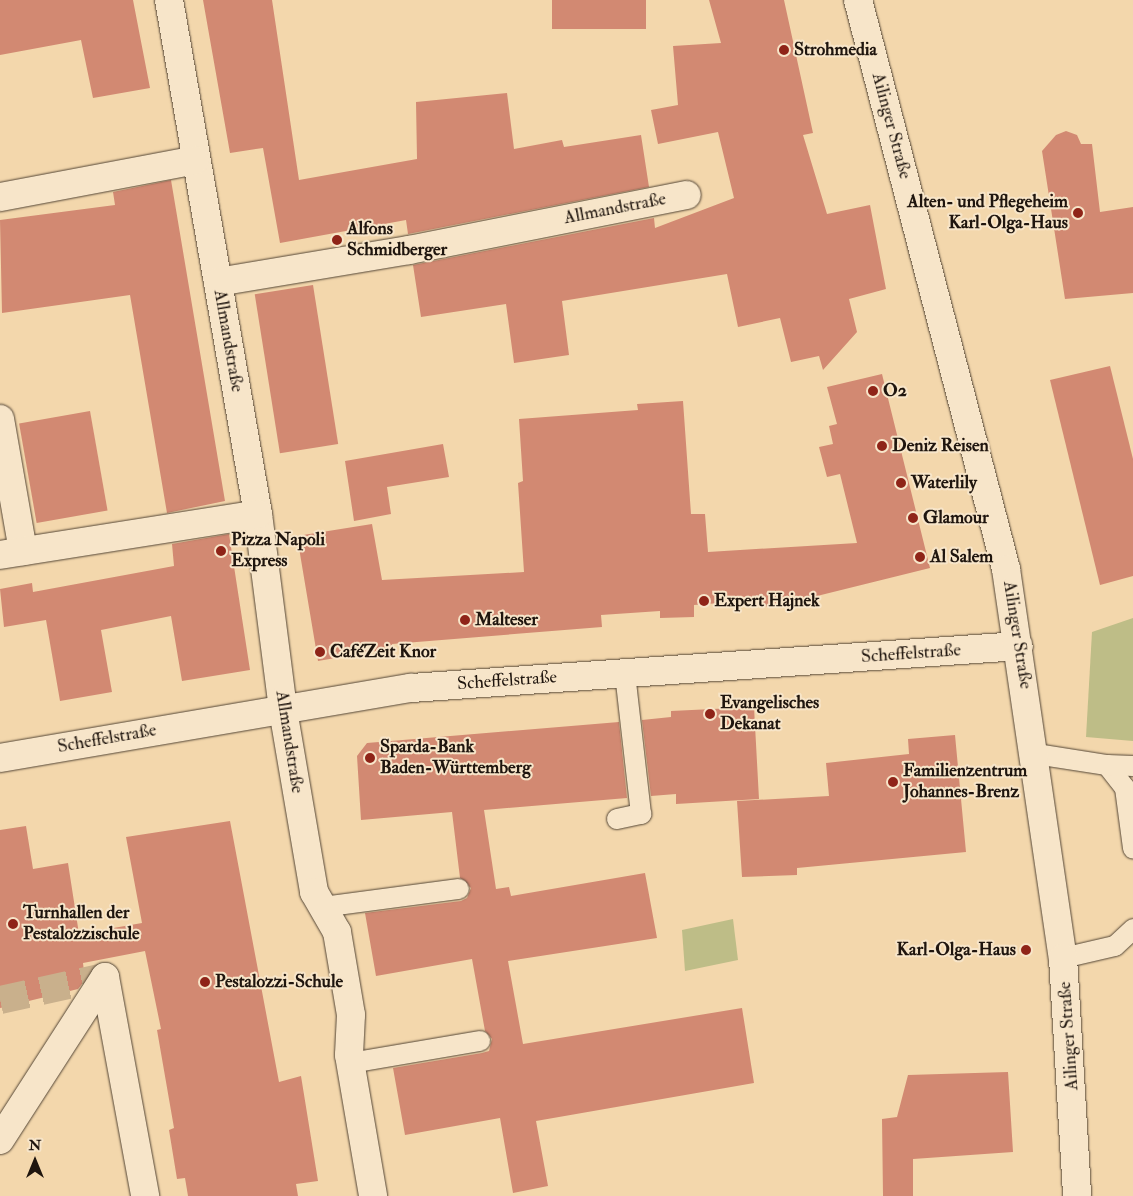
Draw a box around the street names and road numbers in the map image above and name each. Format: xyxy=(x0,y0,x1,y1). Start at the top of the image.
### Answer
street label: Ailinger Straße xyxy=(866,71,916,181)
street label: Allmandstraße xyxy=(562,189,668,229)
street label: Allmandstraße xyxy=(208,288,248,394)
street label: Ailinger Straße xyxy=(998,579,1036,691)
street label: Scheffelstraße xyxy=(860,640,962,668)
street label: Scheffelstraße xyxy=(456,667,558,695)
street label: Allmandstraße xyxy=(270,689,308,795)
street label: Scheffelstraße xyxy=(56,720,158,758)
street label: Ailinger Straße xyxy=(1054,981,1084,1091)

